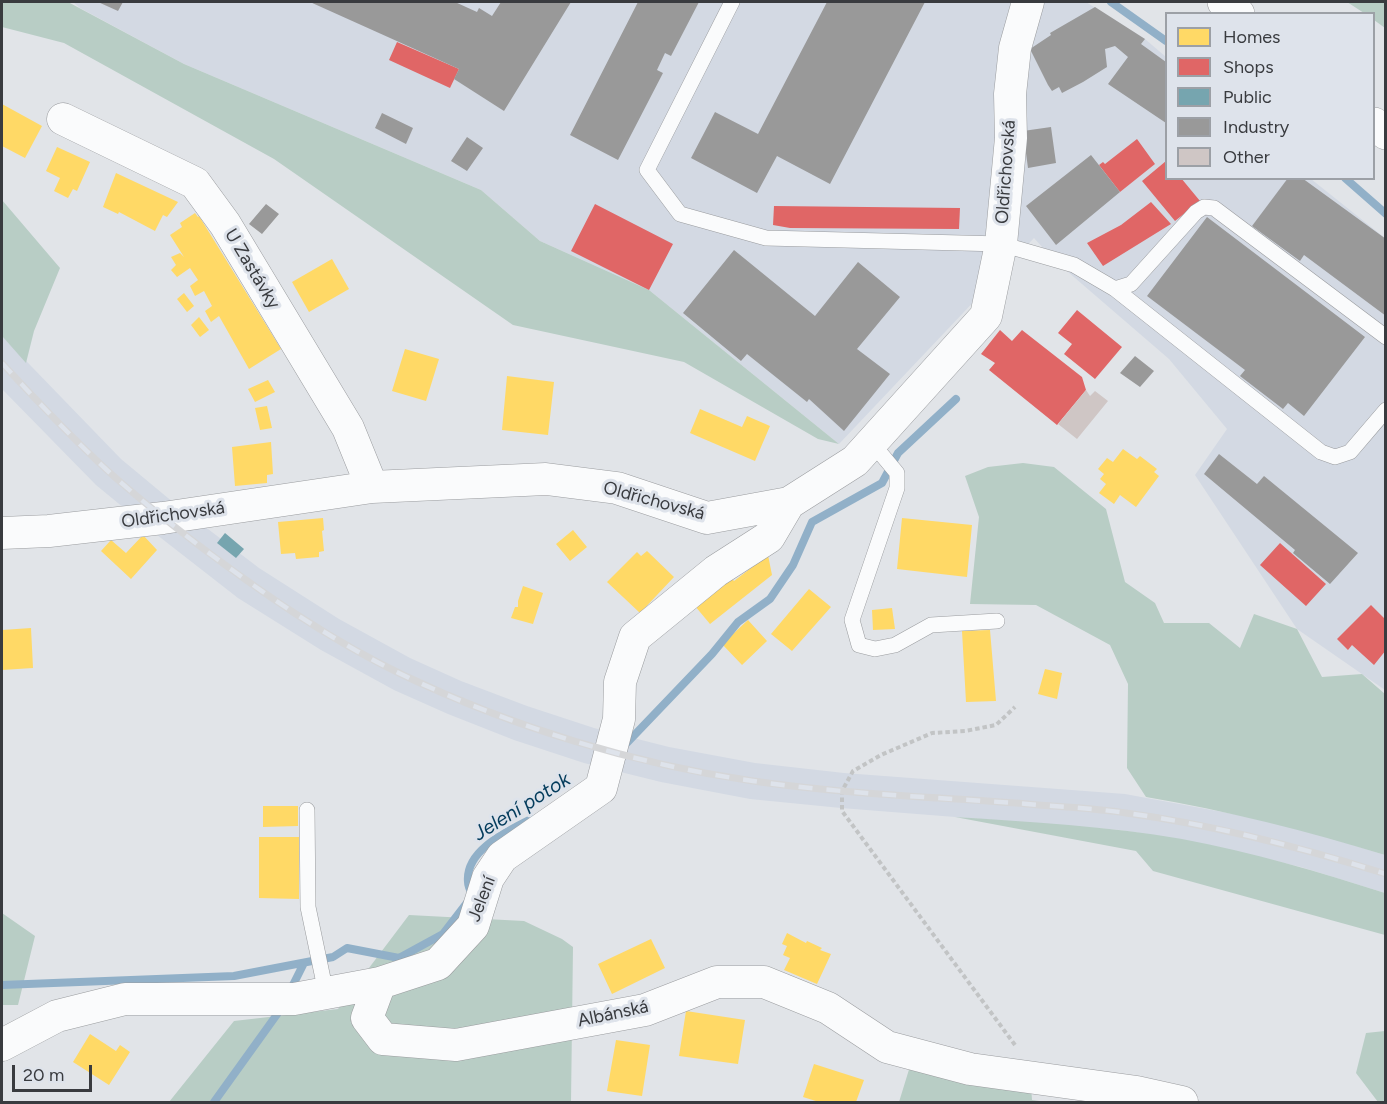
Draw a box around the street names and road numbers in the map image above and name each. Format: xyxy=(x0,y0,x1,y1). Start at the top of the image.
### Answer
street label: Oldřichovská xyxy=(992,119,1020,225)
street label: U Zastávky xyxy=(220,225,284,313)
street label: Oldřichovská xyxy=(601,477,707,525)
street label: Oldřichovská xyxy=(120,497,226,533)
street label: Jelení xyxy=(463,873,501,925)
street label: Albánská xyxy=(576,996,650,1032)

